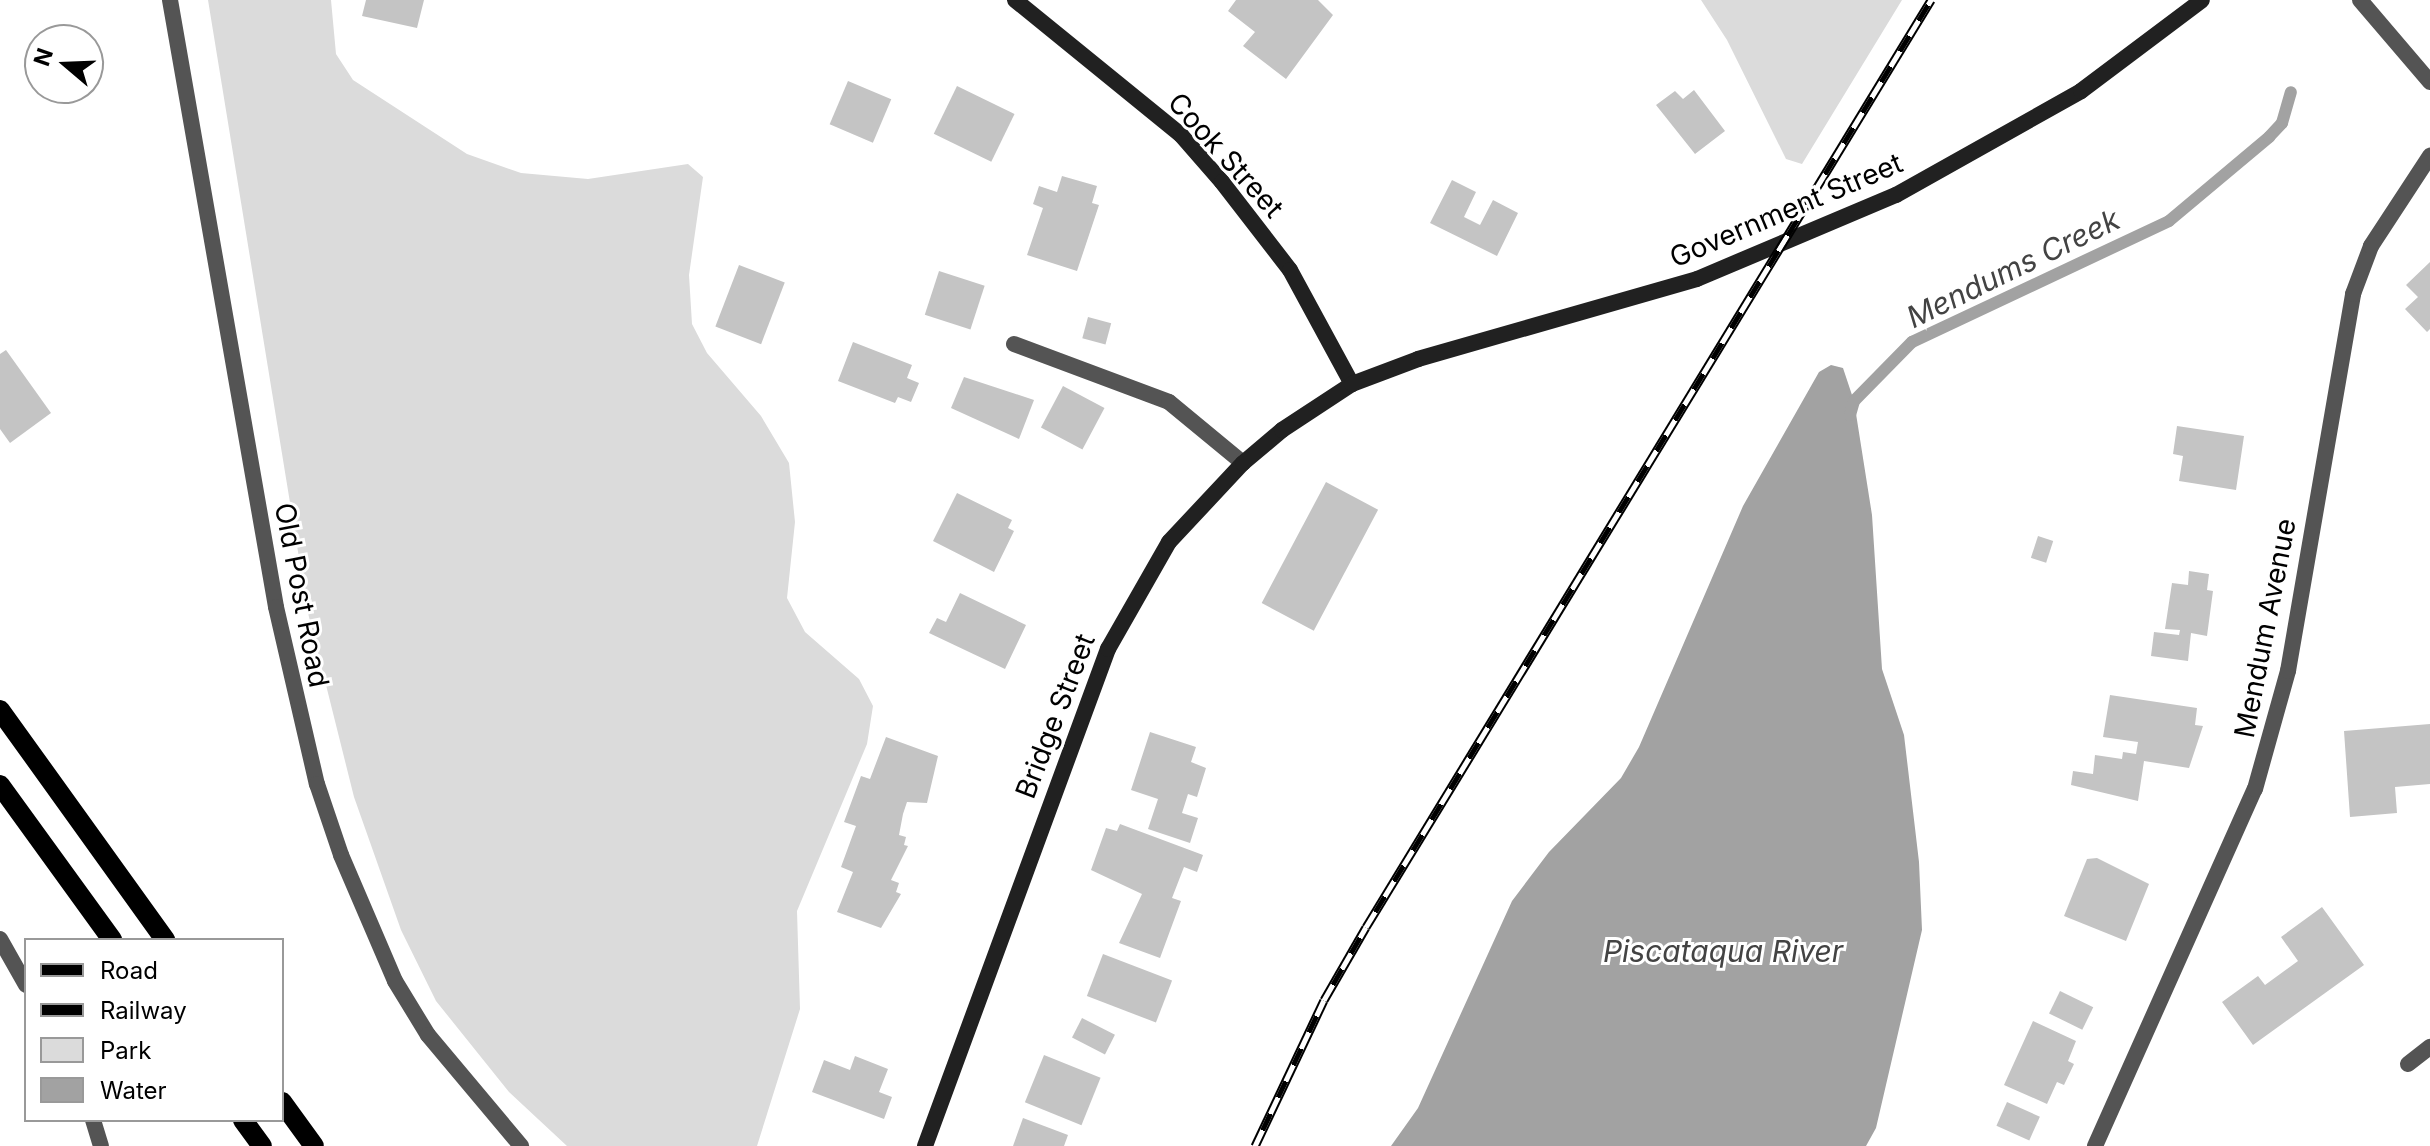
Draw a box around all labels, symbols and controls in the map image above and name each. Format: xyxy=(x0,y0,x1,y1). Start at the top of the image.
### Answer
north arrow xyxy=(24,24,104,104)
text: N xyxy=(28,45,58,69)
street label: Cook Street xyxy=(1161,86,1291,224)
street label: Government Street xyxy=(1665,146,1907,274)
water label: Mendums Creek xyxy=(1901,201,2125,335)
street label: Old Post Road xyxy=(268,500,336,690)
street label: Mendum Avenue xyxy=(2227,516,2303,740)
street label: Bridge Street xyxy=(1008,629,1102,803)
water label: Piscataqua River xyxy=(1603,933,1843,969)
legend xyxy=(24,938,284,1122)
text: Road xyxy=(100,956,158,985)
text: Railway xyxy=(100,996,187,1025)
text: Park xyxy=(100,1036,151,1065)
text: Water xyxy=(100,1076,167,1105)

